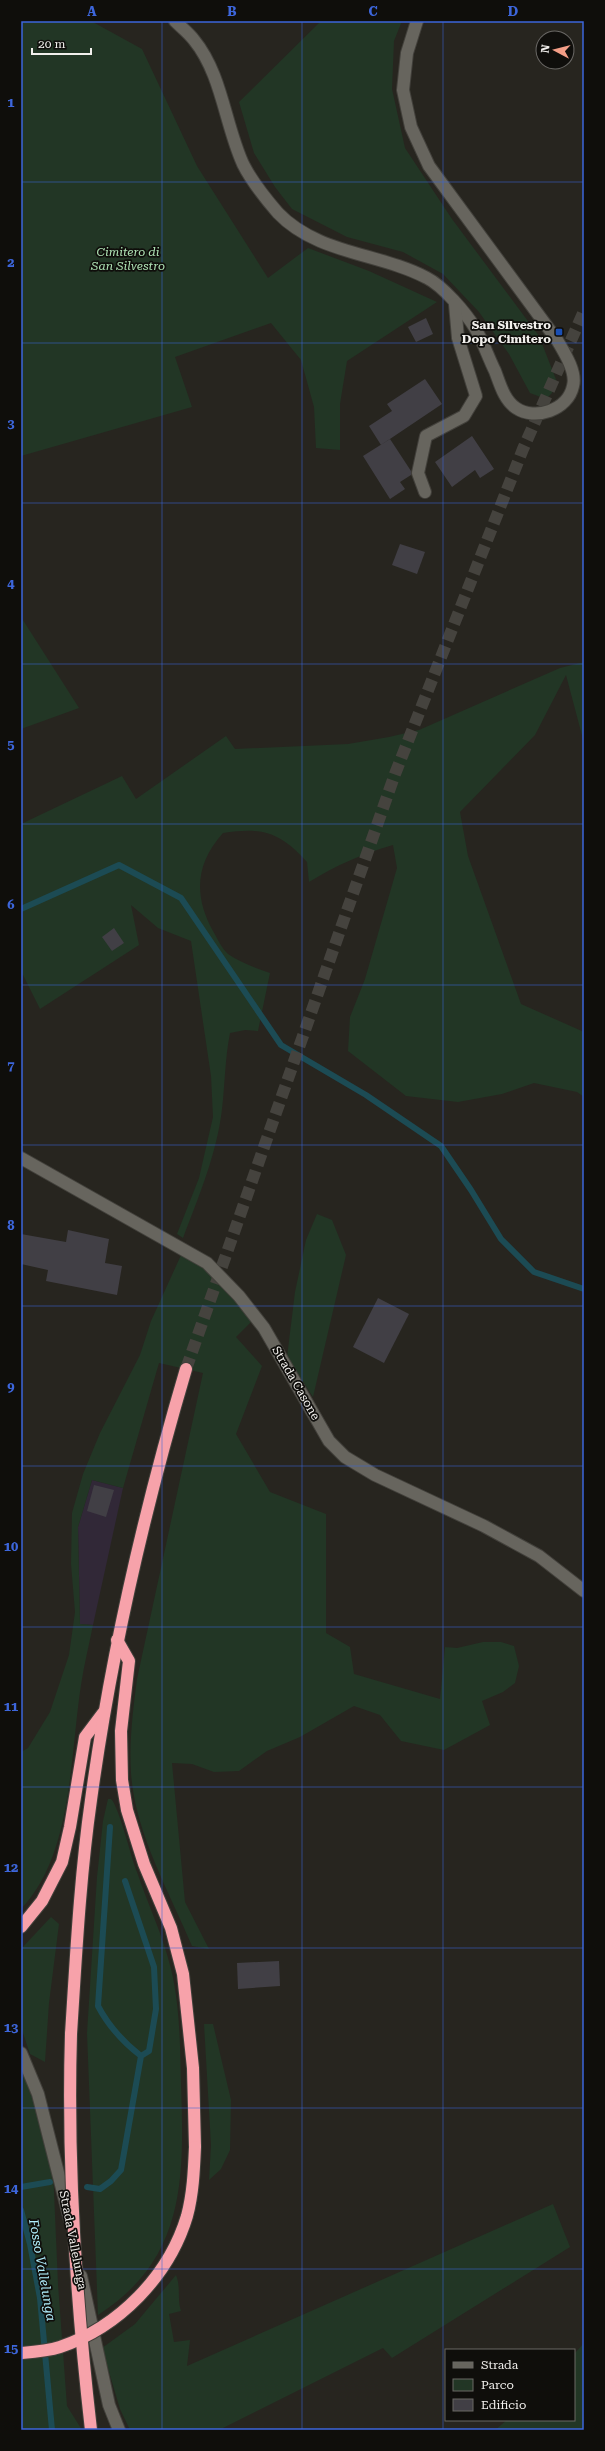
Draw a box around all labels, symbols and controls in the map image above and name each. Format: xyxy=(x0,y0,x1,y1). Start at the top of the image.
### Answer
text: A xyxy=(87,4,97,19)
text: B xyxy=(227,4,237,19)
text: C xyxy=(368,4,378,19)
text: D xyxy=(508,4,518,19)
scale bar xyxy=(32,30,91,56)
north arrow xyxy=(535,30,575,70)
text: 20 m xyxy=(38,37,65,51)
text: N xyxy=(539,43,553,54)
text: 1 xyxy=(7,95,15,110)
park label: Cimitero di San Silvestro xyxy=(90,245,165,273)
text: 2 xyxy=(7,255,15,270)
place label: San Silvestro Dopo Cimitero xyxy=(462,318,551,346)
marker: San Silvestro Dopo Cimitero xyxy=(554,327,564,337)
text: 3 xyxy=(7,416,15,431)
text: 4 xyxy=(7,576,15,591)
text: 5 xyxy=(7,737,15,752)
text: 6 xyxy=(7,897,15,912)
text: 7 xyxy=(7,1058,15,1073)
text: 8 xyxy=(7,1218,15,1233)
street label: Strada Casone xyxy=(269,1344,323,1423)
text: 9 xyxy=(7,1379,15,1394)
text: 10 xyxy=(4,1539,18,1554)
text: 11 xyxy=(4,1699,18,1714)
text: 12 xyxy=(4,1860,18,1875)
text: 13 xyxy=(4,2020,18,2035)
text: 14 xyxy=(4,2181,19,2196)
street label: Strada Vallelunga xyxy=(57,2189,90,2291)
water label: Fosso Vallelunga xyxy=(26,2217,59,2322)
text: 15 xyxy=(4,2341,18,2356)
legend xyxy=(445,2349,575,2421)
text: Strada xyxy=(481,2358,519,2372)
text: Parco xyxy=(481,2378,514,2392)
text: Edificio xyxy=(481,2398,526,2412)

